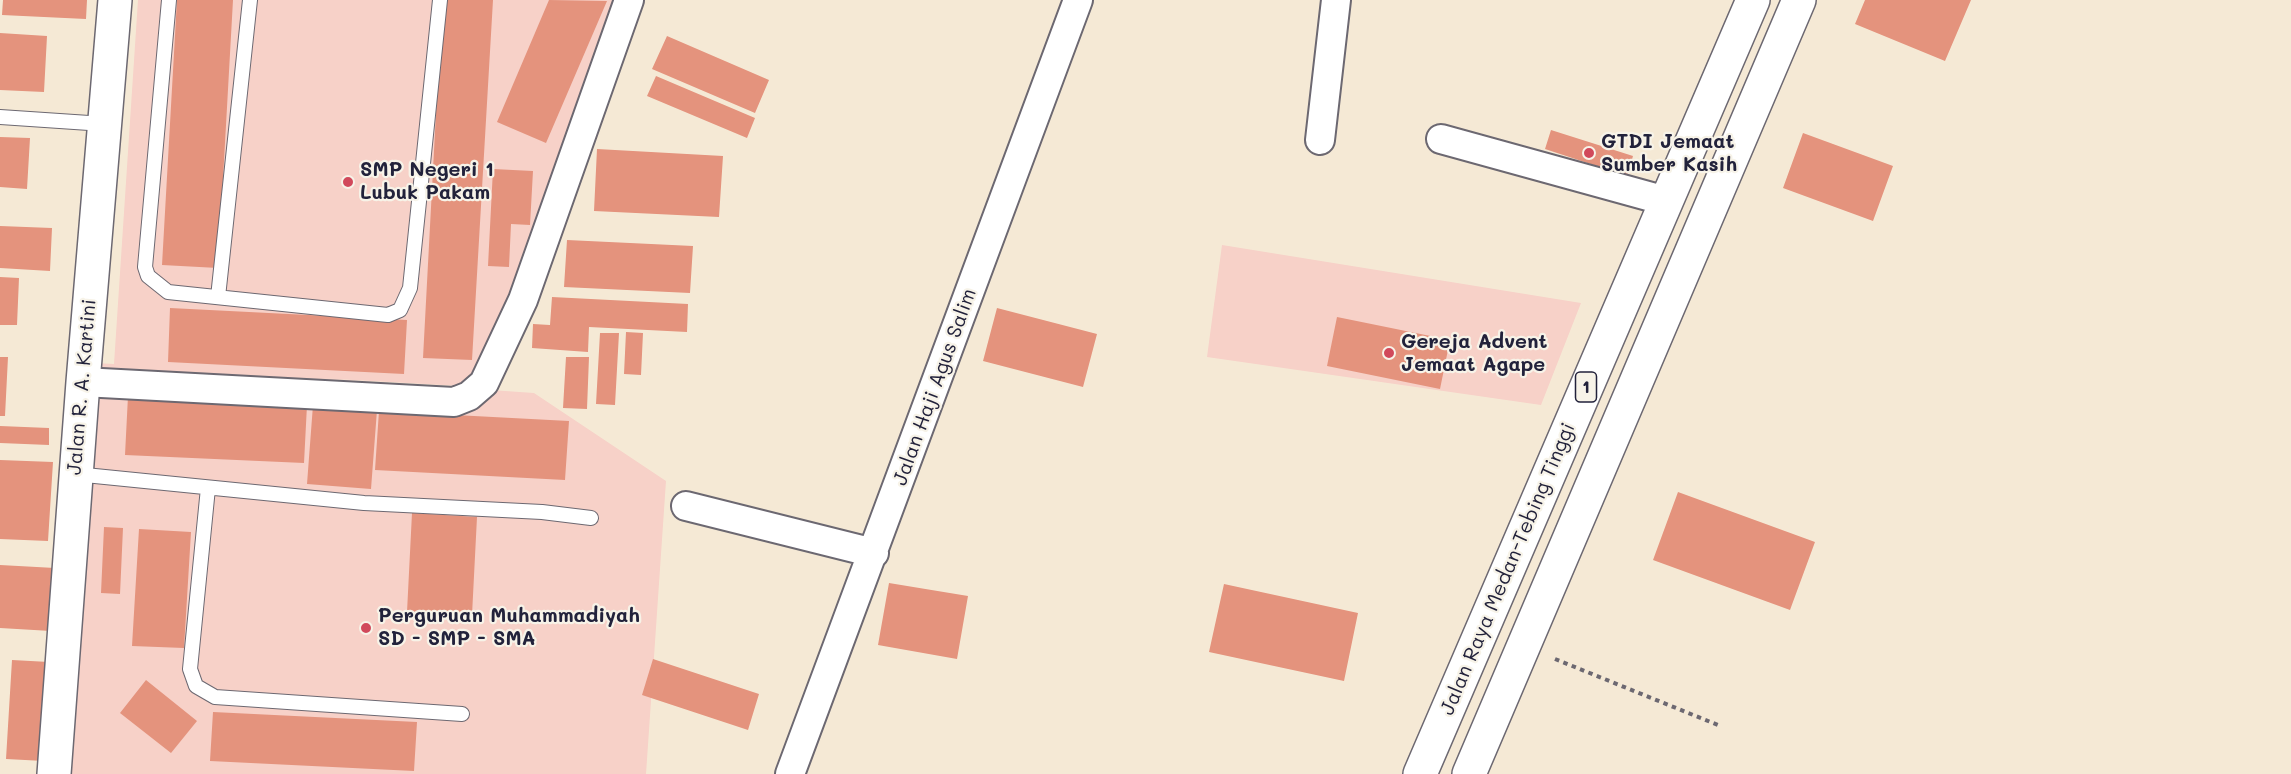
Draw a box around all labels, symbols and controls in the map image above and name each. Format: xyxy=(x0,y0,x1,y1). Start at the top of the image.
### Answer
place label: GTDI Jemaat Sumber Kasih xyxy=(1601,130,1737,177)
marker: GTDI Jemaat Sumber Kasih xyxy=(1582,146,1596,160)
place label: SMP Negeri 1 Lubuk Pakam xyxy=(360,158,494,205)
marker: SMP Negeri 1 Lubuk Pakam xyxy=(341,175,355,189)
street label: Jalan Haji Agus Salim xyxy=(888,285,982,489)
street label: Jalan R. A. Kartini xyxy=(62,298,102,476)
place label: Gereja Advent Jemaat Agape xyxy=(1401,330,1547,377)
marker: Gereja Advent Jemaat Agape xyxy=(1382,346,1396,360)
road number: 1 xyxy=(1576,372,1596,402)
street label: Jalan Raya Medan-Tebing Tinggi xyxy=(1435,419,1581,719)
place label: Perguruan Muhammadiyah SD - SMP - SMA xyxy=(378,604,640,651)
marker: Perguruan Muhammadiyah SD - SMP - SMA xyxy=(359,621,373,635)

